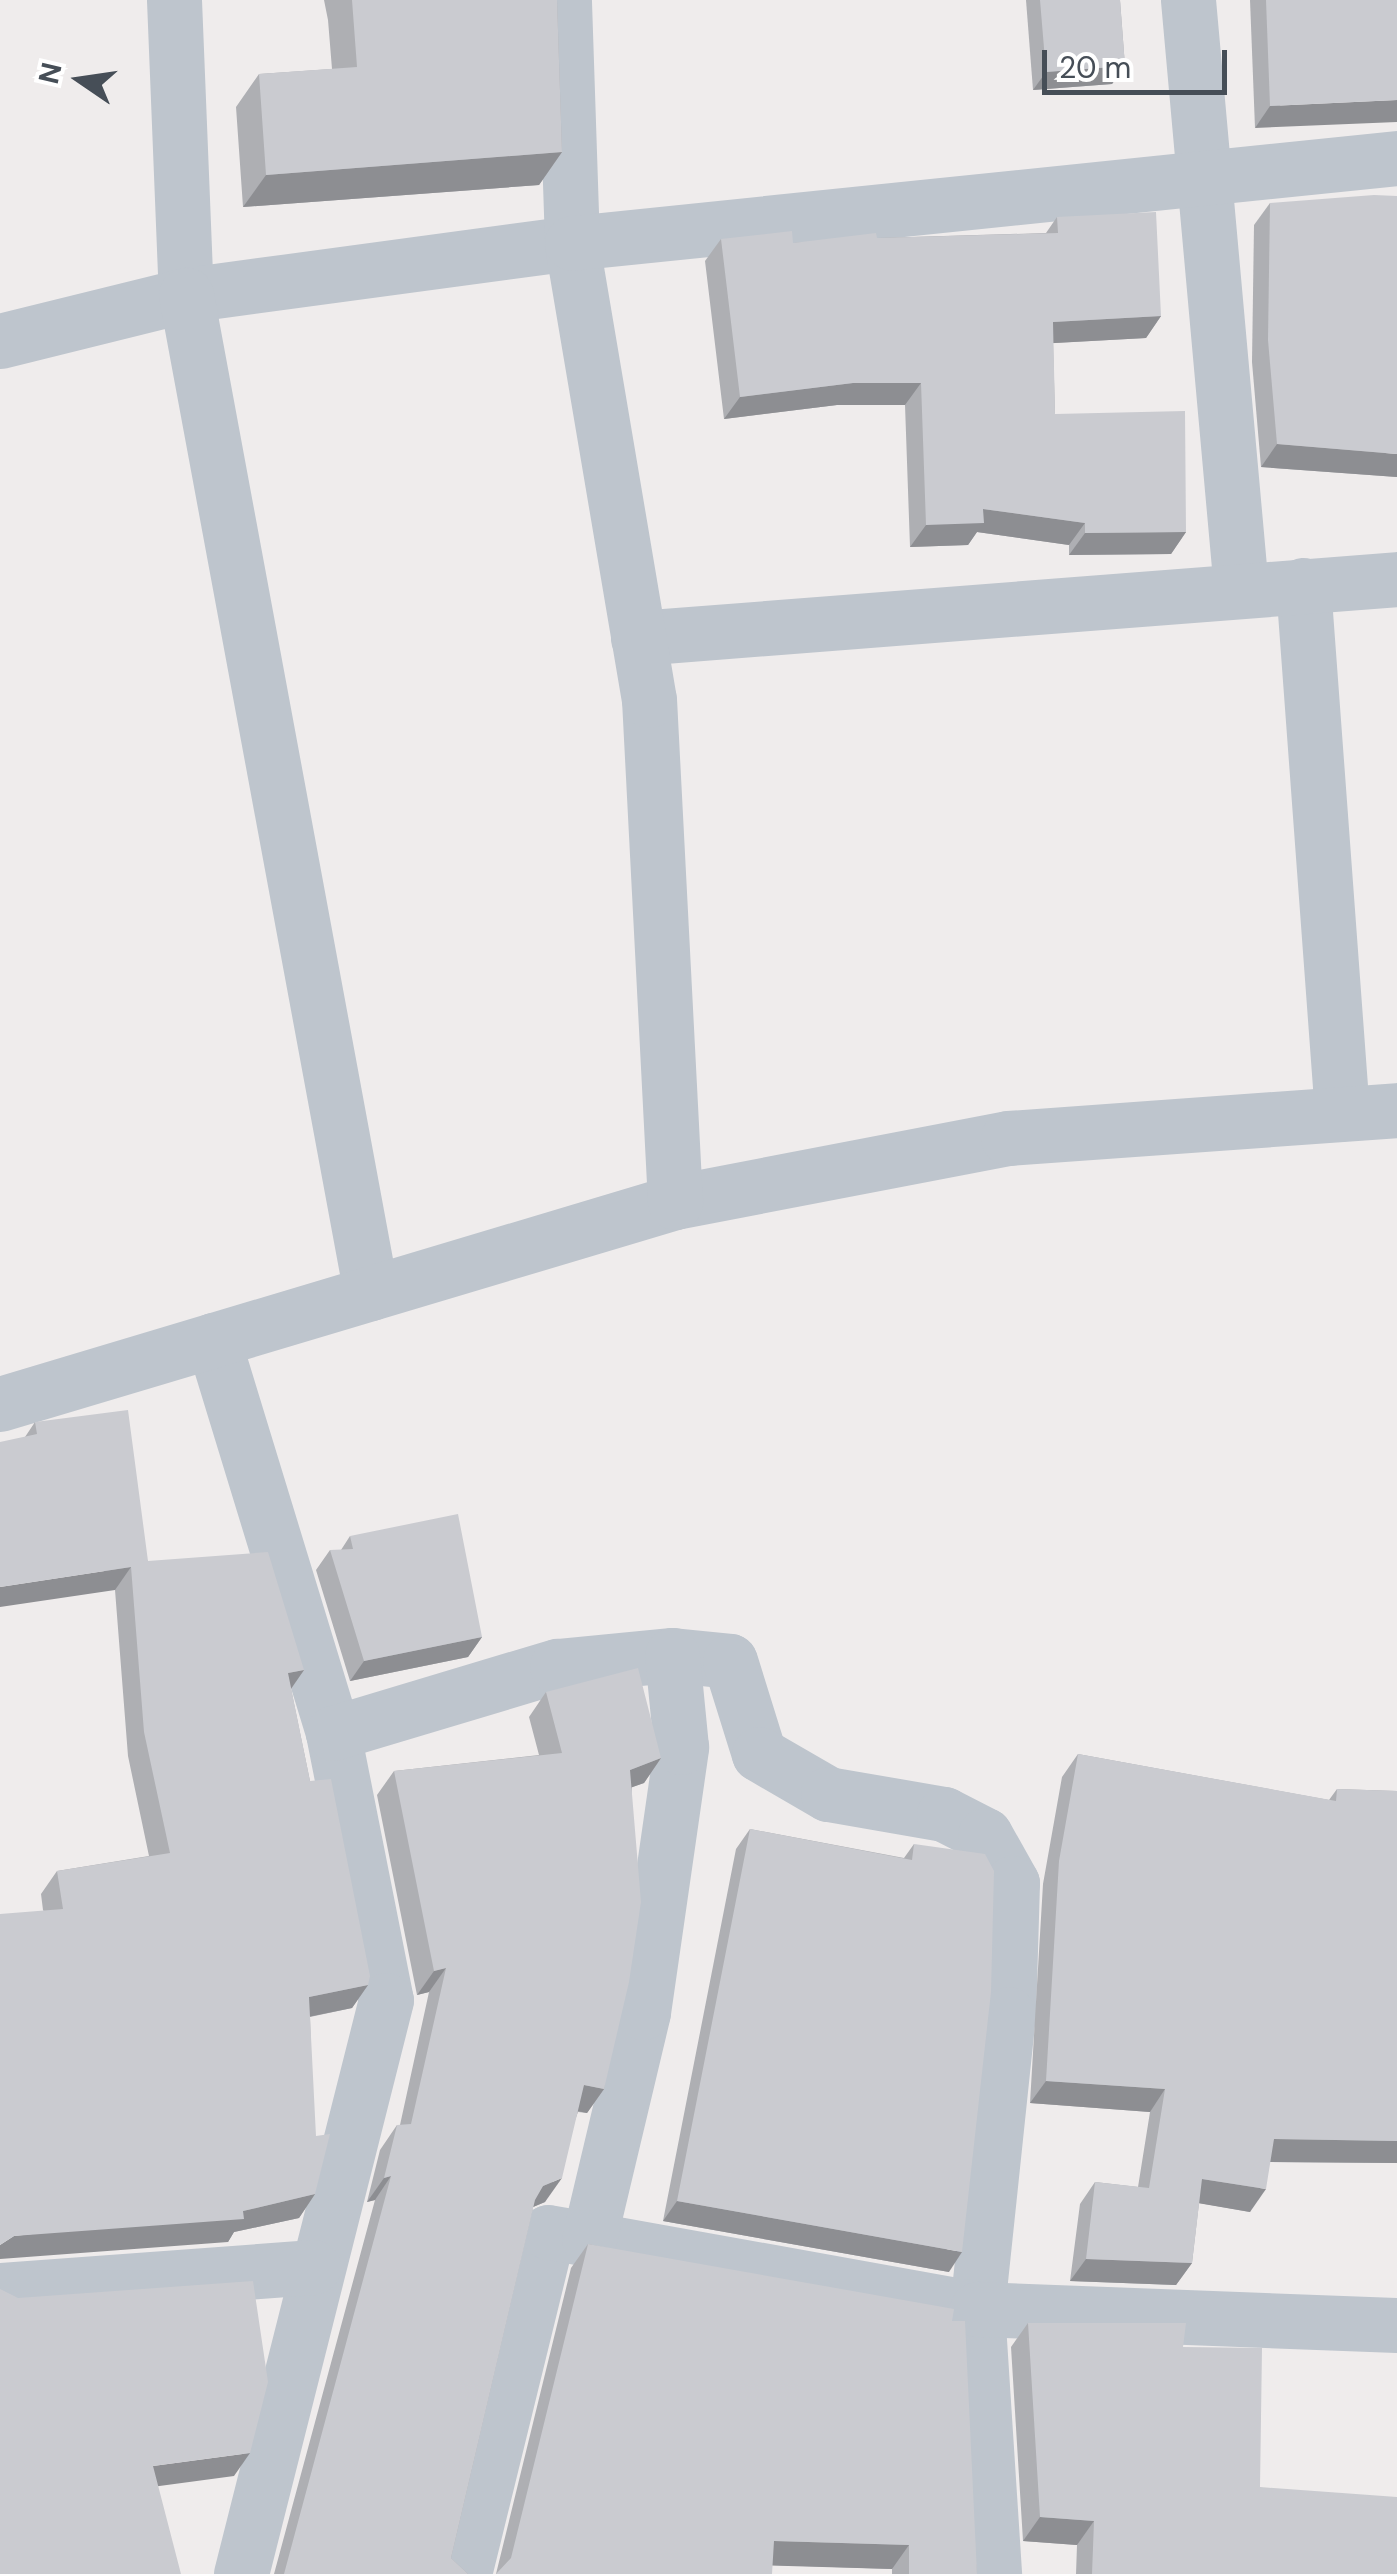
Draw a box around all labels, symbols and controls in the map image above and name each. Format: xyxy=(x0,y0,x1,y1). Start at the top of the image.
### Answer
north arrow xyxy=(30,30,130,130)
scale bar xyxy=(1047,30,1232,92)
text: 20 m xyxy=(1059,48,1131,87)
text: N xyxy=(30,59,71,87)

